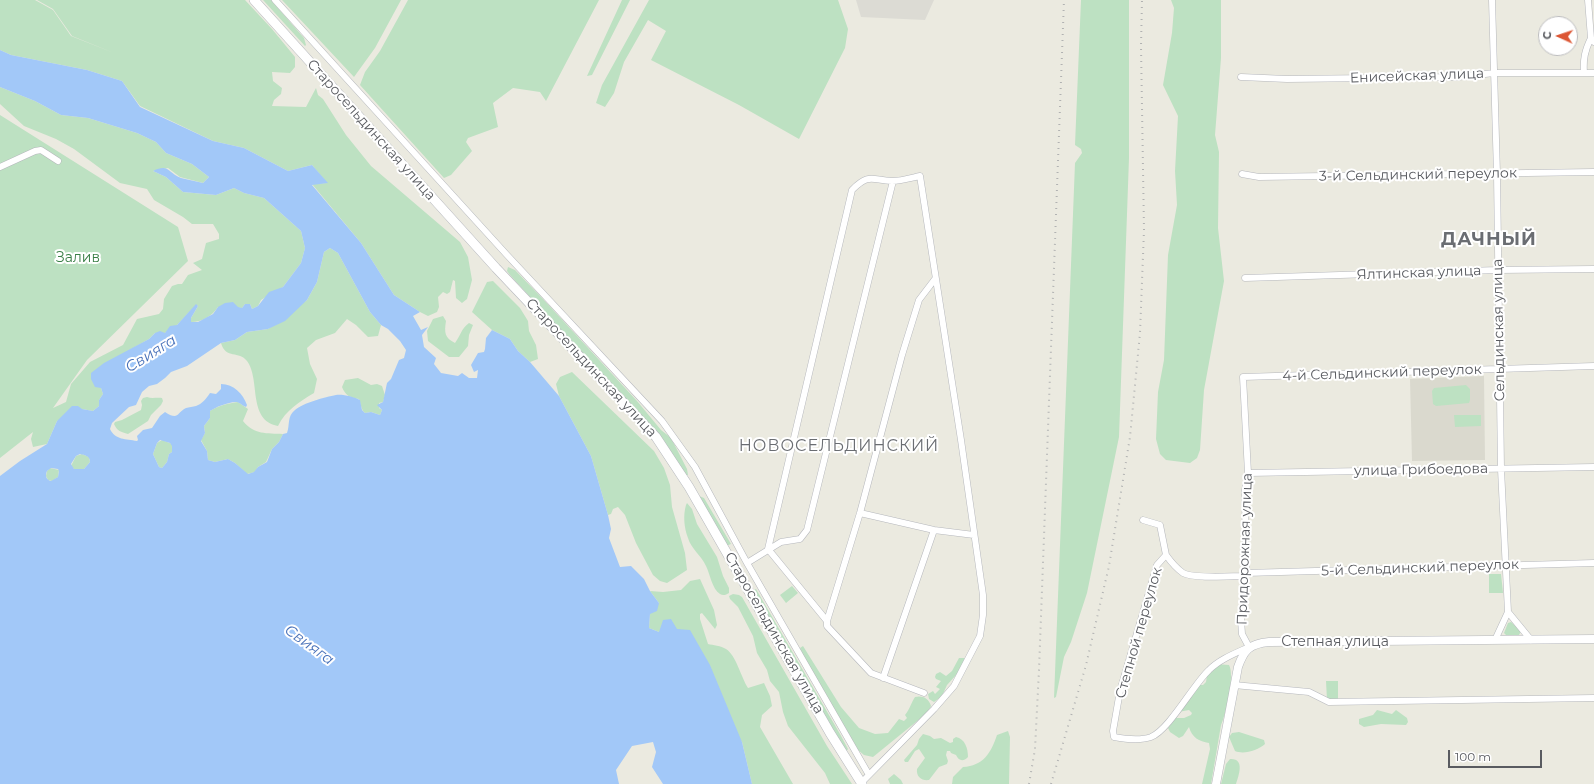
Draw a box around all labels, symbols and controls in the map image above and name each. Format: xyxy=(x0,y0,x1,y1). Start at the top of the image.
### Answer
north arrow xyxy=(1538,16,1578,56)
text: С xyxy=(1540,31,1554,40)
street label: Старосельдинская улица xyxy=(303,56,439,204)
street label: Енисейская улица xyxy=(1350,65,1484,87)
street label: 3-й Сельдинский переулок xyxy=(1319,165,1517,185)
district label: ДАЧНЫЙ xyxy=(1441,229,1537,251)
park label: Залив xyxy=(56,250,100,266)
street label: Сельдинская улица xyxy=(1489,258,1509,402)
street label: Ялтинская улица xyxy=(1356,262,1482,284)
street label: Старосельдинская улица xyxy=(522,295,660,441)
water label: Свияга xyxy=(122,331,180,377)
street label: 4-й Сельдинский переулок xyxy=(1282,361,1482,385)
district label: НОВОСЕЛЬДИНСКИЙ xyxy=(739,436,939,456)
street label: улица Грибоедова xyxy=(1354,460,1488,480)
street label: Придорожная улица xyxy=(1234,473,1256,625)
street label: Старосельдинская улица xyxy=(721,549,827,717)
street label: 5-й Сельдинский переулок xyxy=(1321,556,1519,580)
street label: Степной переулок xyxy=(1112,566,1166,700)
water label: Свияга xyxy=(281,621,337,669)
street label: Степная улица xyxy=(1281,634,1389,650)
scale bar xyxy=(1450,742,1544,768)
text: 100 m xyxy=(1455,749,1491,764)

